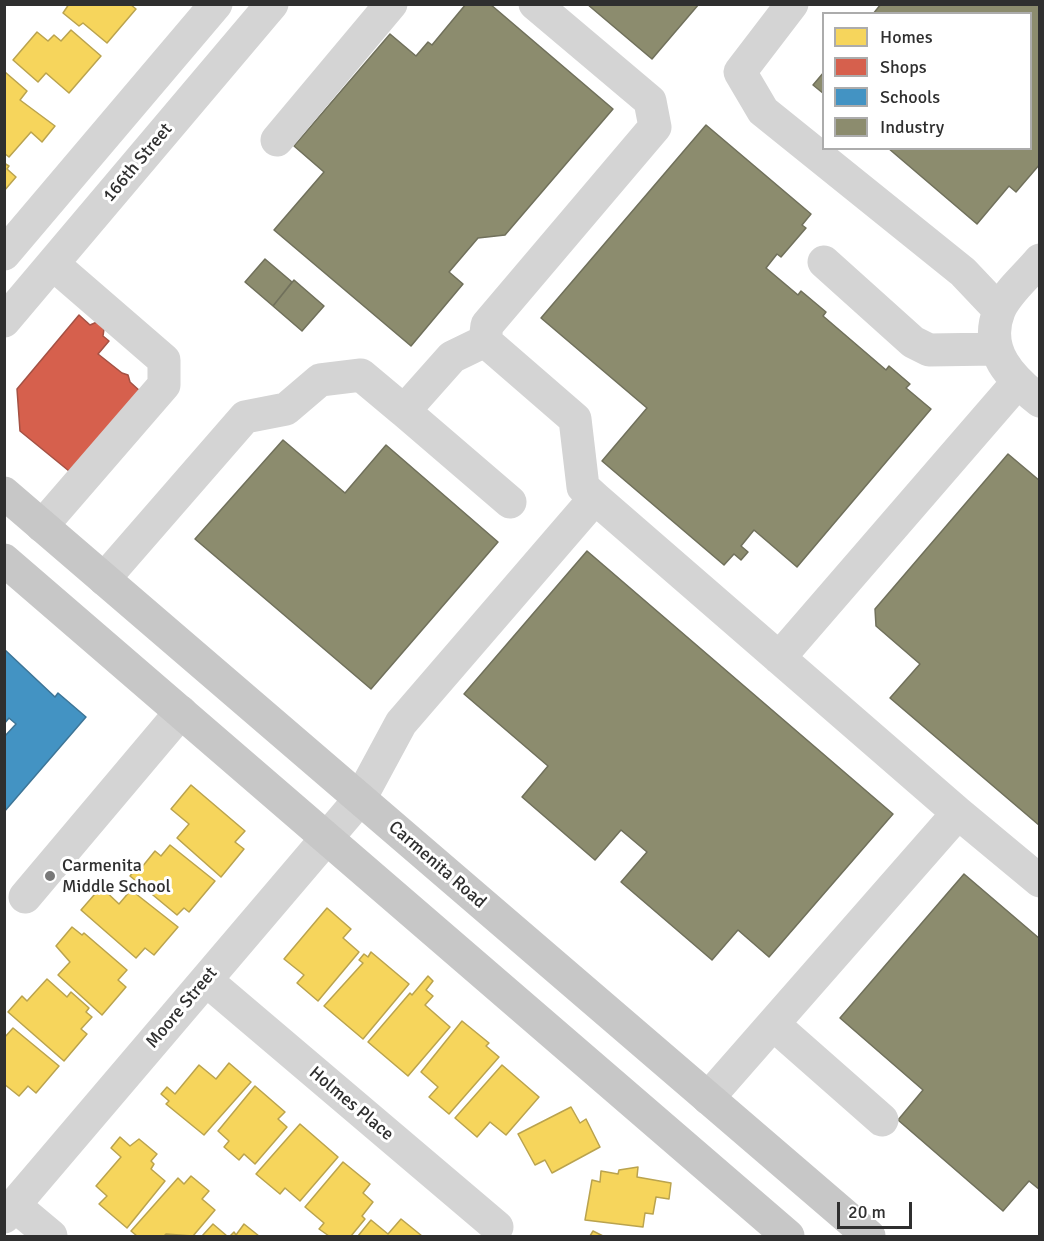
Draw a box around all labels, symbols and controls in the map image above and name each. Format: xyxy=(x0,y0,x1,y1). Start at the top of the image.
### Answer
legend xyxy=(822,12,1032,150)
text: Homes xyxy=(880,26,933,48)
text: Shops xyxy=(880,56,927,78)
text: Schools xyxy=(880,86,940,108)
text: Industry xyxy=(880,116,944,138)
street label: 166th Street xyxy=(99,119,177,207)
street label: Carmenita Road xyxy=(384,817,490,913)
place label: Carmenita Middle School xyxy=(62,855,171,898)
marker: Carmenita Middle School xyxy=(43,869,57,883)
street label: Moore Street xyxy=(142,963,222,1053)
street label: Holmes Place xyxy=(304,1062,398,1146)
scale bar xyxy=(840,1190,915,1228)
text: 20 m xyxy=(848,1201,886,1223)

